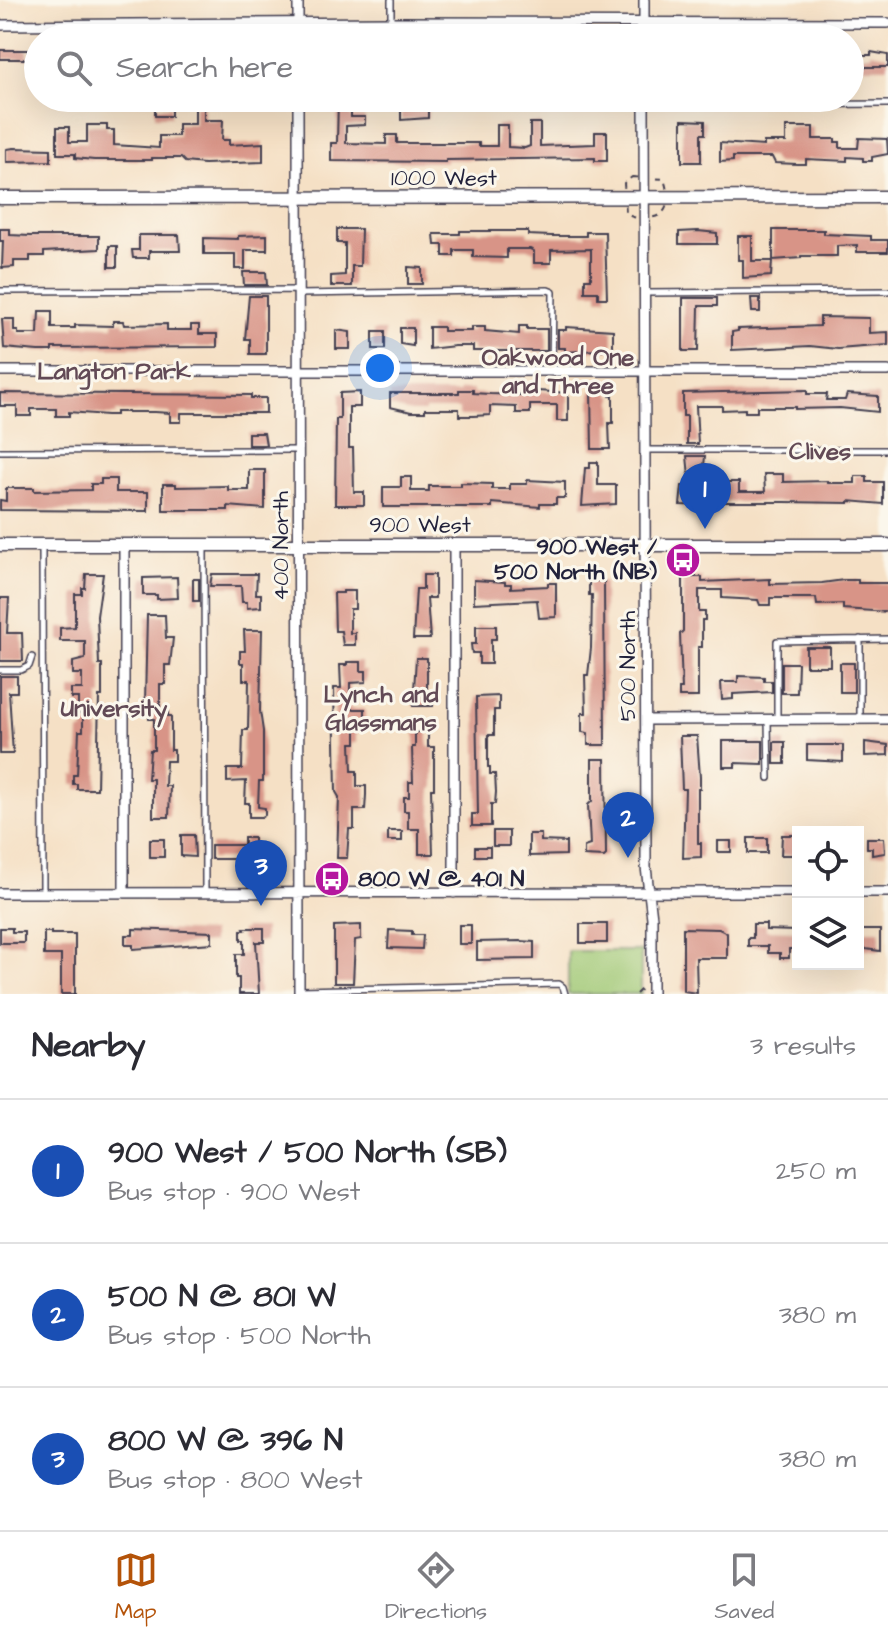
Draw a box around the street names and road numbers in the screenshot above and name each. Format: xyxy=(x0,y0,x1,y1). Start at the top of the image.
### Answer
street label: 1000 West xyxy=(391,163,497,194)
street label: 400 North xyxy=(266,491,297,601)
street label: 900 West xyxy=(369,510,471,541)
street label: 500 North xyxy=(613,611,644,721)

